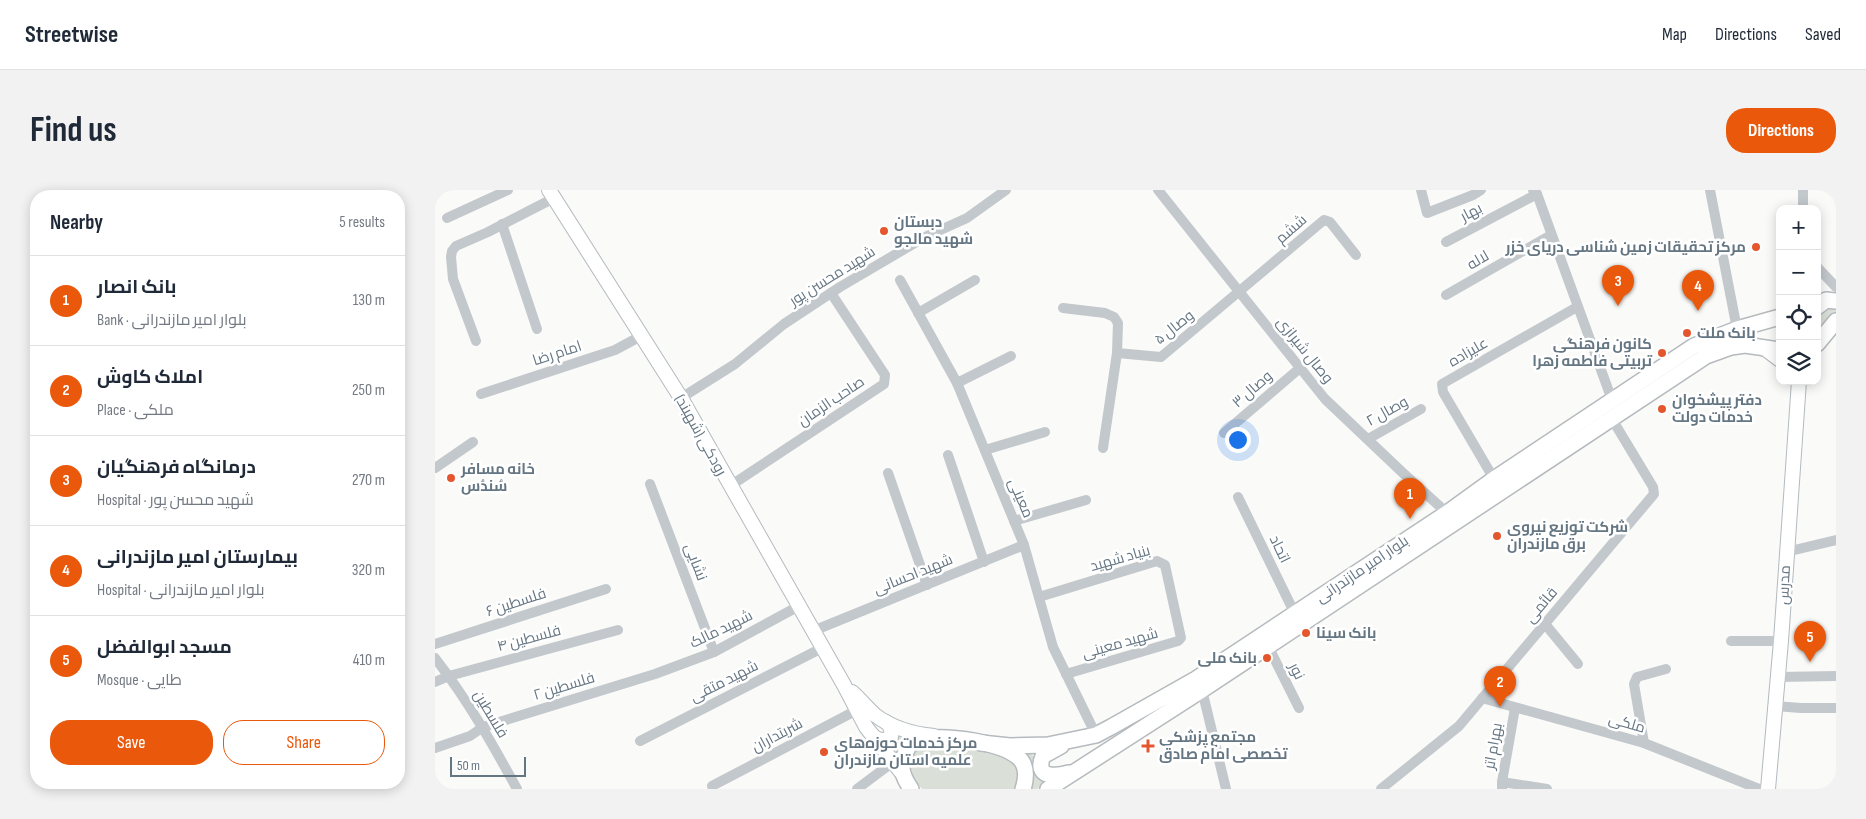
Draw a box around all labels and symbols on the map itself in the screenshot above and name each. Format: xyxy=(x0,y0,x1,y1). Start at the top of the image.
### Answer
street label: بهار xyxy=(1456,199,1486,227)
street label: ششم xyxy=(1272,211,1311,248)
place label: دبستان شهید مالجو xyxy=(894,213,973,249)
marker: دبستان شهید مالجو xyxy=(878,225,890,237)
place label: مرکز تحقیقات زمین شناسی دریای خزر xyxy=(1504,238,1746,257)
marker: مرکز تحقیقات زمین شناسی دریای خزر xyxy=(1750,241,1762,253)
street label: شهید محسن پور xyxy=(785,242,879,311)
street label: لاله xyxy=(1464,247,1493,274)
pin: 3 xyxy=(1602,265,1634,306)
pin: 4 xyxy=(1682,270,1714,311)
street label: وصال ۵ xyxy=(1151,306,1198,349)
street label: وصال شیرازی xyxy=(1272,313,1337,387)
place label: بانک ملت xyxy=(1697,324,1756,343)
marker: بانک ملت xyxy=(1681,327,1693,339)
street label: علیزاده xyxy=(1445,334,1491,371)
place label: کانون فرهنگی تربیتی فاطمه زهرا xyxy=(1532,335,1653,371)
street label: امام رضا xyxy=(530,337,584,370)
marker: کانون فرهنگی تربیتی فاطمه زهرا xyxy=(1656,347,1668,359)
street label: وصال ۳ xyxy=(1228,367,1276,412)
street label: صاحب الزمان xyxy=(794,372,868,431)
street label: رودکی (شهبند) xyxy=(670,391,731,479)
place label: دفتر پیشخوان خدمات دولت xyxy=(1672,391,1762,427)
street label: وصال ۲ xyxy=(1363,392,1412,431)
marker: دفتر پیشخوان خدمات دولت xyxy=(1656,403,1668,415)
your location xyxy=(1225,427,1251,453)
place label: خانه مسافر سُندُس xyxy=(460,460,535,496)
marker: خانه مسافر سُندُس xyxy=(445,472,457,484)
street label: معینی xyxy=(1004,475,1037,521)
pin: 1 xyxy=(1394,478,1426,519)
place label: شرکت توزیع نیروی برق مازندران xyxy=(1507,518,1628,554)
marker: شرکت توزیع نیروی برق مازندران xyxy=(1491,530,1503,542)
street label: بلوار امیر مازندرانی xyxy=(1312,531,1412,607)
street label: اتحاد xyxy=(1265,532,1294,566)
street label: نشایی xyxy=(680,541,711,584)
street label: بنیاد شهید xyxy=(1088,541,1152,576)
street label: شهید احسانی xyxy=(871,550,956,599)
street label: مدرس xyxy=(1774,565,1795,605)
street label: فلسطین ۶ xyxy=(484,584,549,621)
street label: قائمی xyxy=(1521,584,1562,627)
street label: شهید مالک xyxy=(687,606,756,653)
street label: فلسطین ۴ xyxy=(495,621,563,656)
pin: 5 xyxy=(1794,621,1826,662)
street label: شهید معینی xyxy=(1080,624,1160,663)
place label: بانک سینا xyxy=(1316,624,1376,643)
marker: بانک سینا xyxy=(1300,627,1312,639)
place label: بانک ملی xyxy=(1198,649,1257,668)
marker: بانک ملی xyxy=(1261,652,1273,664)
street label: شهید متقی xyxy=(687,656,762,707)
street label: نور xyxy=(1284,659,1309,683)
pin: 2 xyxy=(1484,666,1516,707)
street label: فلسطین ۲ xyxy=(531,668,597,705)
street label: فلسطین xyxy=(469,687,512,742)
street label: ملکی xyxy=(1606,709,1647,738)
street label: شربتداران xyxy=(748,714,806,757)
street label: بهرام اتر xyxy=(1480,721,1507,772)
place label: مجتمع پزشکی تخصصی امام صادق xyxy=(1159,728,1288,764)
place label: مرکز خدمات حوزه‌های علمیه استان مازندران xyxy=(834,734,977,770)
marker: مجتمع پزشکی تخصصی امام صادق xyxy=(1141,739,1155,753)
marker: مرکز خدمات حوزه‌های علمیه استان مازندران xyxy=(818,746,830,758)
scale bar xyxy=(450,754,526,777)

